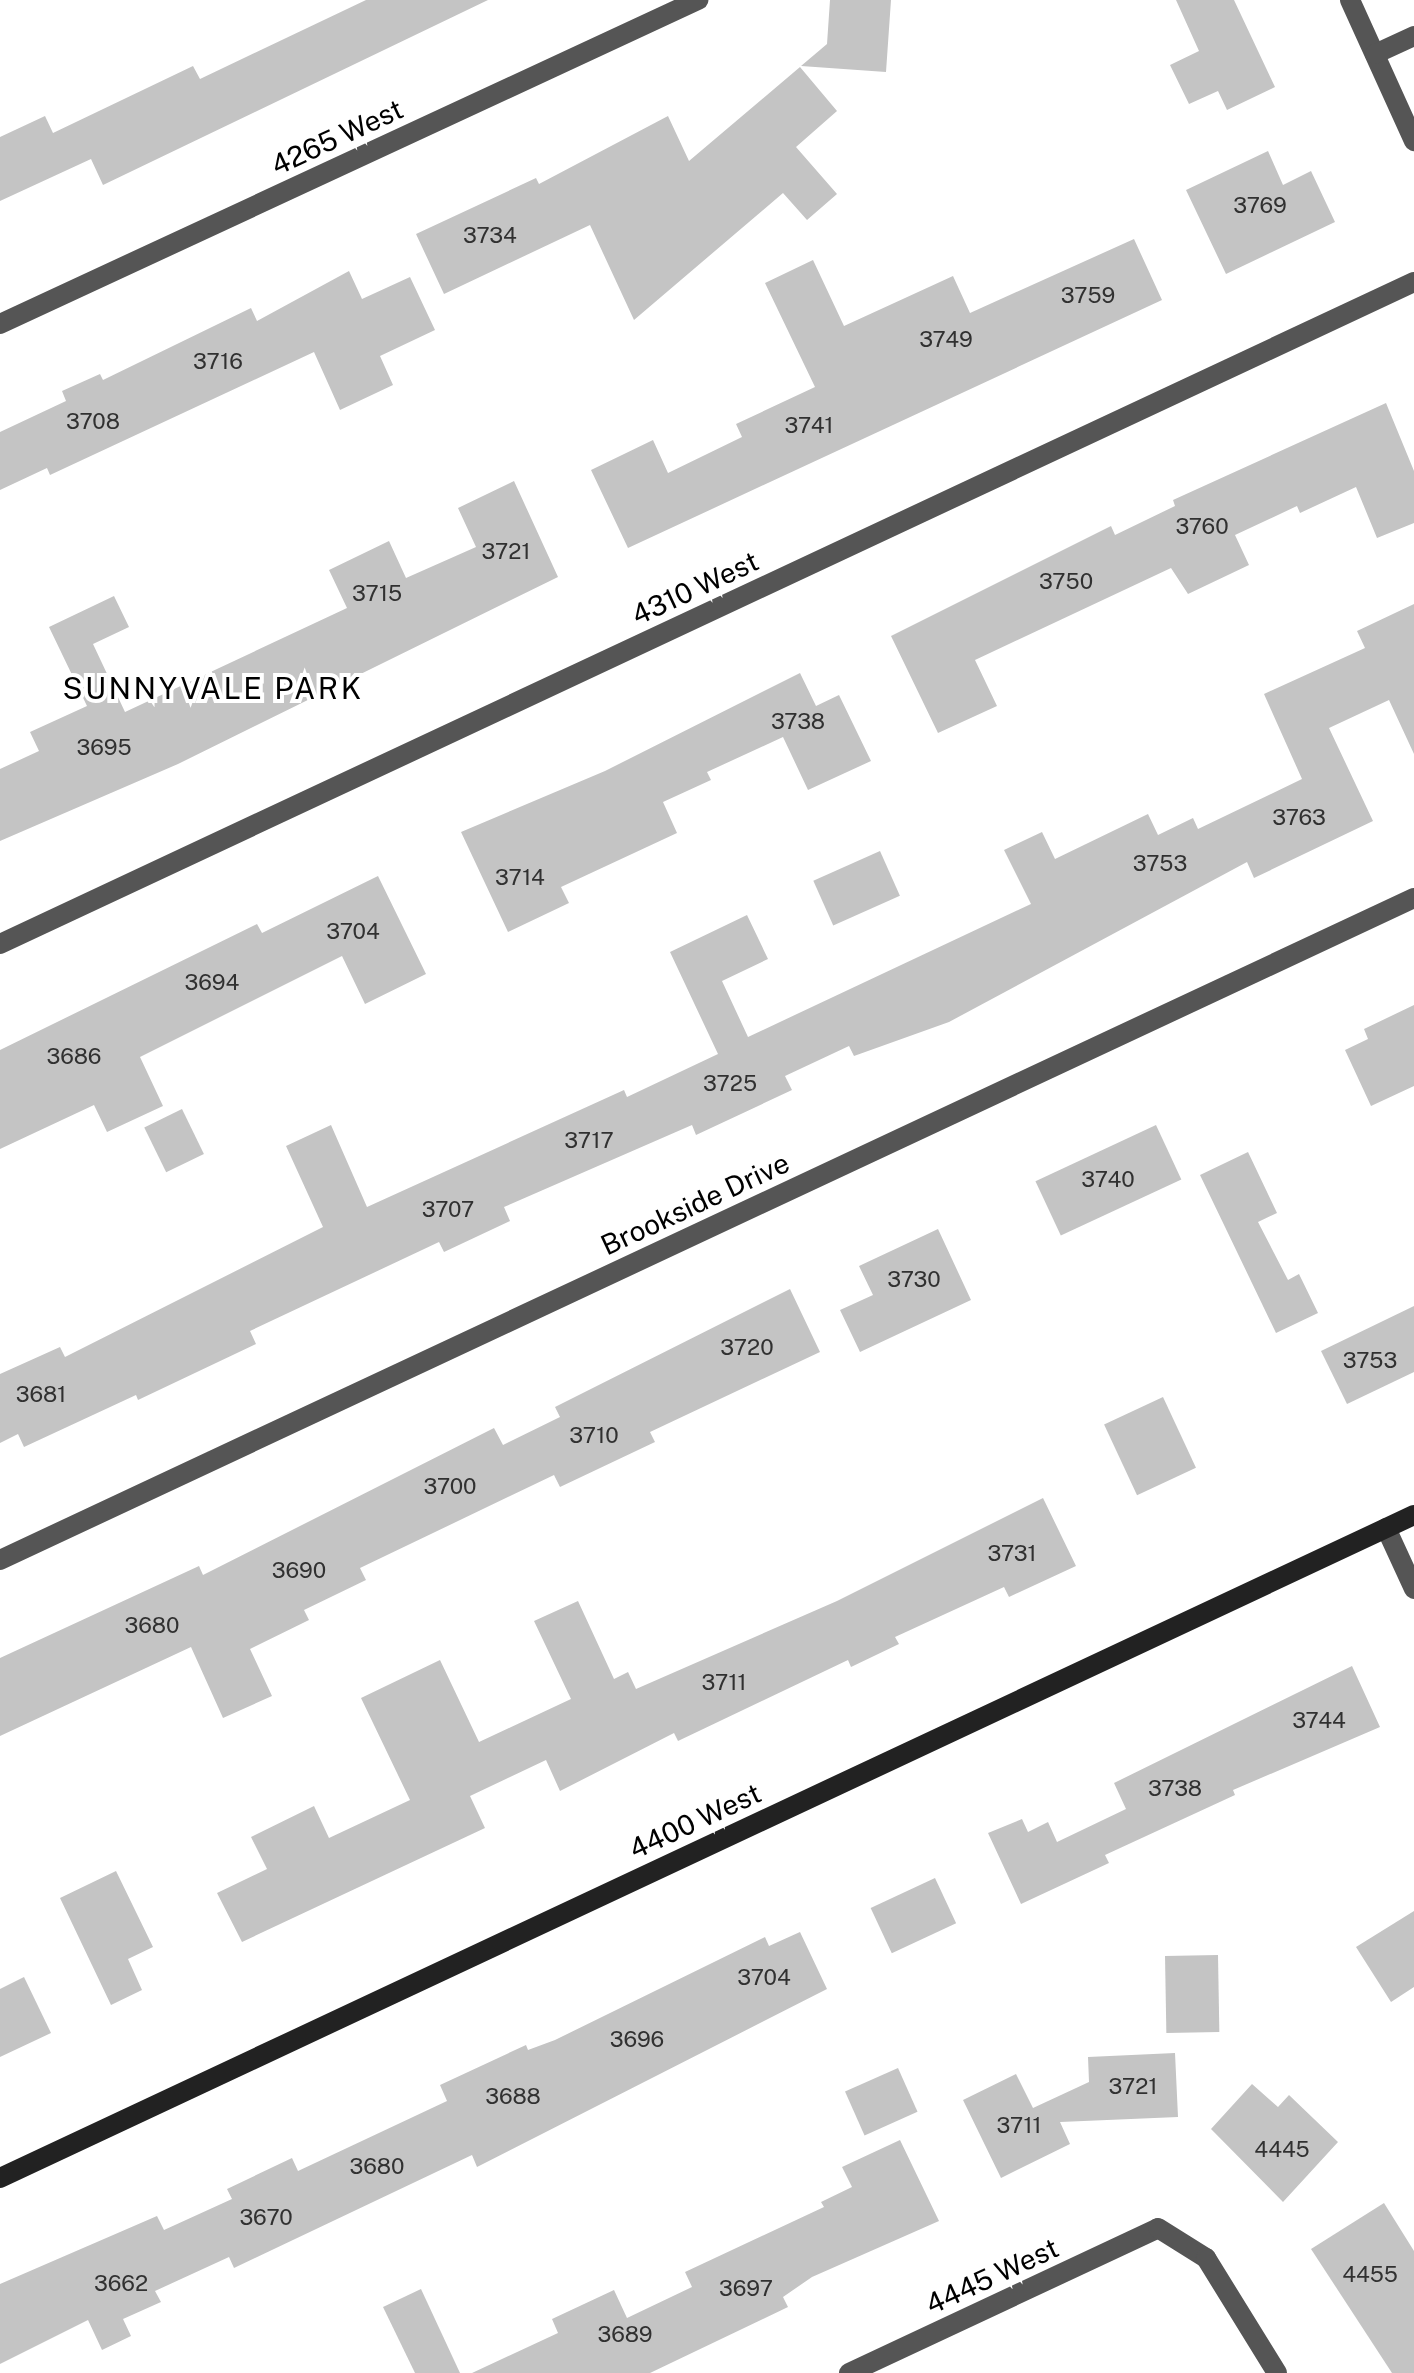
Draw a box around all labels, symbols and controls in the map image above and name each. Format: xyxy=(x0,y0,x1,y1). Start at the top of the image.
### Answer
street label: 4265 West xyxy=(265,92,409,182)
house number: 3769 xyxy=(1233,193,1287,219)
house number: 3734 xyxy=(463,223,517,249)
house number: 3759 xyxy=(1061,283,1115,309)
house number: 3749 xyxy=(919,327,973,353)
house number: 3716 xyxy=(193,349,243,375)
house number: 3708 xyxy=(66,409,120,435)
house number: 3741 xyxy=(785,413,833,439)
house number: 3760 xyxy=(1175,514,1229,540)
house number: 3721 xyxy=(482,539,530,565)
street label: 4310 West xyxy=(626,544,764,632)
house number: 3750 xyxy=(1039,569,1093,595)
house number: 3715 xyxy=(352,581,402,607)
district label: SUNNYVALE PARK xyxy=(62,670,364,706)
house number: 3738 xyxy=(771,709,825,735)
house number: 3695 xyxy=(76,735,132,761)
house number: 3763 xyxy=(1272,805,1326,831)
house number: 3753 xyxy=(1133,851,1187,877)
house number: 3714 xyxy=(495,865,545,891)
house number: 3704 xyxy=(326,919,380,945)
house number: 3694 xyxy=(185,970,239,996)
house number: 3686 xyxy=(46,1044,102,1070)
house number: 3725 xyxy=(703,1071,757,1097)
house number: 3717 xyxy=(564,1128,614,1154)
street label: Brookside Drive xyxy=(595,1146,795,1262)
house number: 3740 xyxy=(1081,1167,1135,1193)
house number: 3707 xyxy=(422,1197,474,1223)
house number: 3730 xyxy=(887,1267,941,1293)
house number: 3720 xyxy=(720,1335,774,1361)
house number: 3753 xyxy=(1343,1348,1397,1374)
house number: 3681 xyxy=(16,1382,66,1408)
house number: 3710 xyxy=(569,1423,619,1449)
house number: 3700 xyxy=(423,1474,477,1500)
house number: 3731 xyxy=(987,1541,1037,1567)
house number: 3690 xyxy=(272,1558,326,1584)
house number: 3680 xyxy=(125,1613,179,1639)
house number: 3711 xyxy=(701,1670,747,1696)
house number: 3744 xyxy=(1292,1708,1346,1734)
street label: 4400 West xyxy=(624,1776,766,1866)
house number: 3738 xyxy=(1148,1776,1202,1802)
house number: 3704 xyxy=(737,1965,791,1991)
house number: 3696 xyxy=(610,2027,664,2053)
house number: 3721 xyxy=(1109,2074,1157,2100)
house number: 3688 xyxy=(485,2084,541,2110)
house number: 3711 xyxy=(996,2113,1042,2139)
house number: 4445 xyxy=(1254,2137,1310,2163)
house number: 3680 xyxy=(350,2154,404,2180)
house number: 3670 xyxy=(239,2205,293,2231)
street label: 4445 West xyxy=(920,2231,1064,2321)
house number: 4455 xyxy=(1342,2262,1398,2288)
house number: 3662 xyxy=(94,2271,148,2297)
house number: 3697 xyxy=(719,2276,773,2302)
house number: 3689 xyxy=(597,2322,653,2348)

